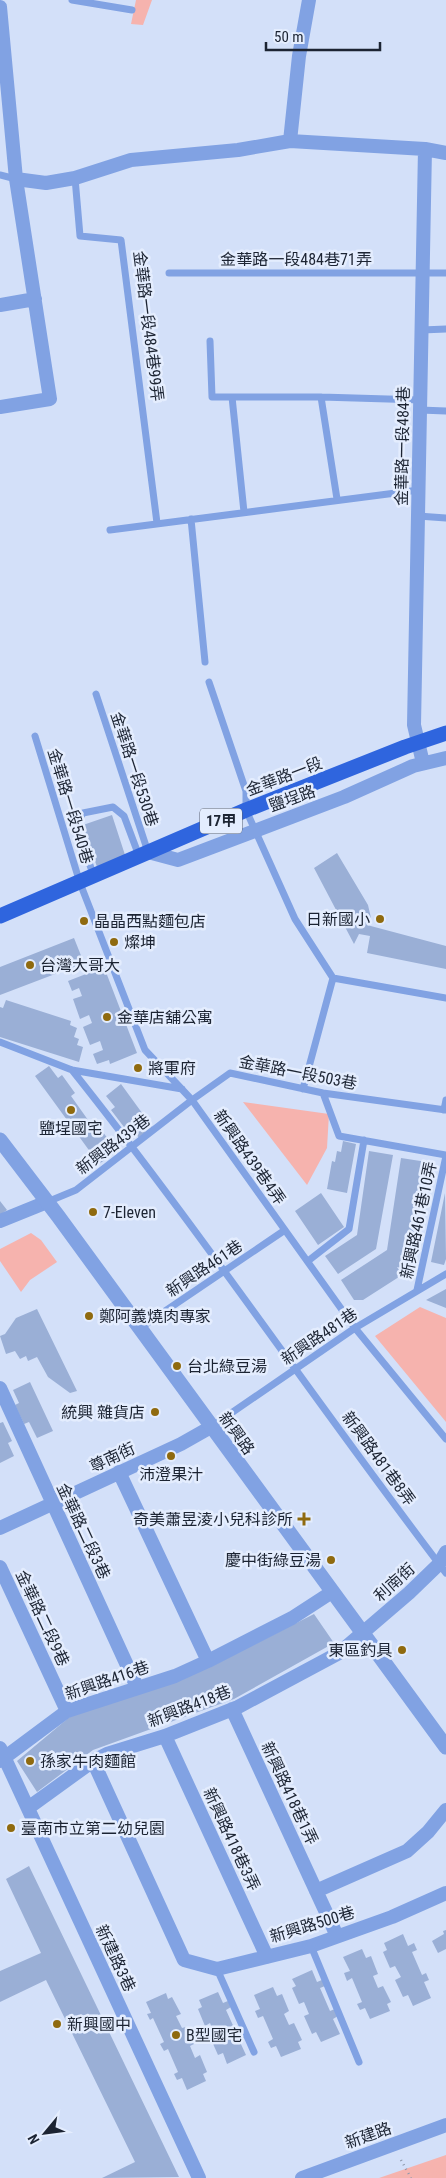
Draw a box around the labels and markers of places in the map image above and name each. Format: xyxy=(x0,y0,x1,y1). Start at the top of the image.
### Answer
place label: 日新國小 xyxy=(306,910,370,929)
place label: 晶晶西點麵包店 xyxy=(94,912,206,931)
marker: 日新國小 xyxy=(374,913,386,925)
marker: 晶晶西點麵包店 xyxy=(78,915,90,927)
place label: 燦坤 xyxy=(124,933,156,952)
marker: 燦坤 xyxy=(108,936,120,948)
place label: 台灣大哥大 xyxy=(40,956,120,975)
marker: 台灣大哥大 xyxy=(24,959,36,971)
place label: 金華店舖公寓 xyxy=(117,1008,213,1027)
marker: 金華店舖公寓 xyxy=(101,1011,113,1023)
place label: 將軍府 xyxy=(148,1059,196,1078)
marker: 將軍府 xyxy=(132,1062,144,1074)
marker: 鹽埕國宅 xyxy=(65,1104,77,1116)
place label: 鹽埕國宅 xyxy=(39,1119,103,1138)
place label: 7-Eleven xyxy=(103,1203,156,1222)
marker: 7-Eleven xyxy=(87,1206,99,1218)
place label: 鄭阿義燒肉專家 xyxy=(99,1307,211,1326)
marker: 鄭阿義燒肉專家 xyxy=(83,1310,95,1322)
place label: 台北綠豆湯 xyxy=(187,1357,267,1376)
marker: 台北綠豆湯 xyxy=(171,1360,183,1372)
place label: 統興 雜貨店 xyxy=(61,1403,145,1422)
marker: 統興 雜貨店 xyxy=(149,1406,161,1418)
marker: 沛澄果汁 xyxy=(165,1450,177,1462)
place label: 沛澄果汁 xyxy=(139,1465,203,1484)
place label: 奇美蕭昱淩小兒科診所 xyxy=(133,1510,293,1529)
marker: 奇美蕭昱淩小兒科診所 xyxy=(297,1512,311,1526)
place label: 慶中街綠豆湯 xyxy=(225,1551,321,1570)
marker: 慶中街綠豆湯 xyxy=(325,1554,337,1566)
place label: 東區釣具 xyxy=(328,1641,392,1660)
marker: 東區釣具 xyxy=(396,1644,408,1656)
place label: 孫家牛肉麵館 xyxy=(40,1752,136,1771)
marker: 孫家牛肉麵館 xyxy=(24,1755,36,1767)
place label: 臺南市立第二幼兒園 xyxy=(21,1819,165,1838)
marker: 臺南市立第二幼兒園 xyxy=(5,1822,17,1834)
place label: 新興國中 xyxy=(67,2015,131,2034)
marker: 新興國中 xyxy=(51,2018,63,2030)
place label: B型國宅 xyxy=(186,2026,243,2045)
marker: B型國宅 xyxy=(170,2029,182,2041)

